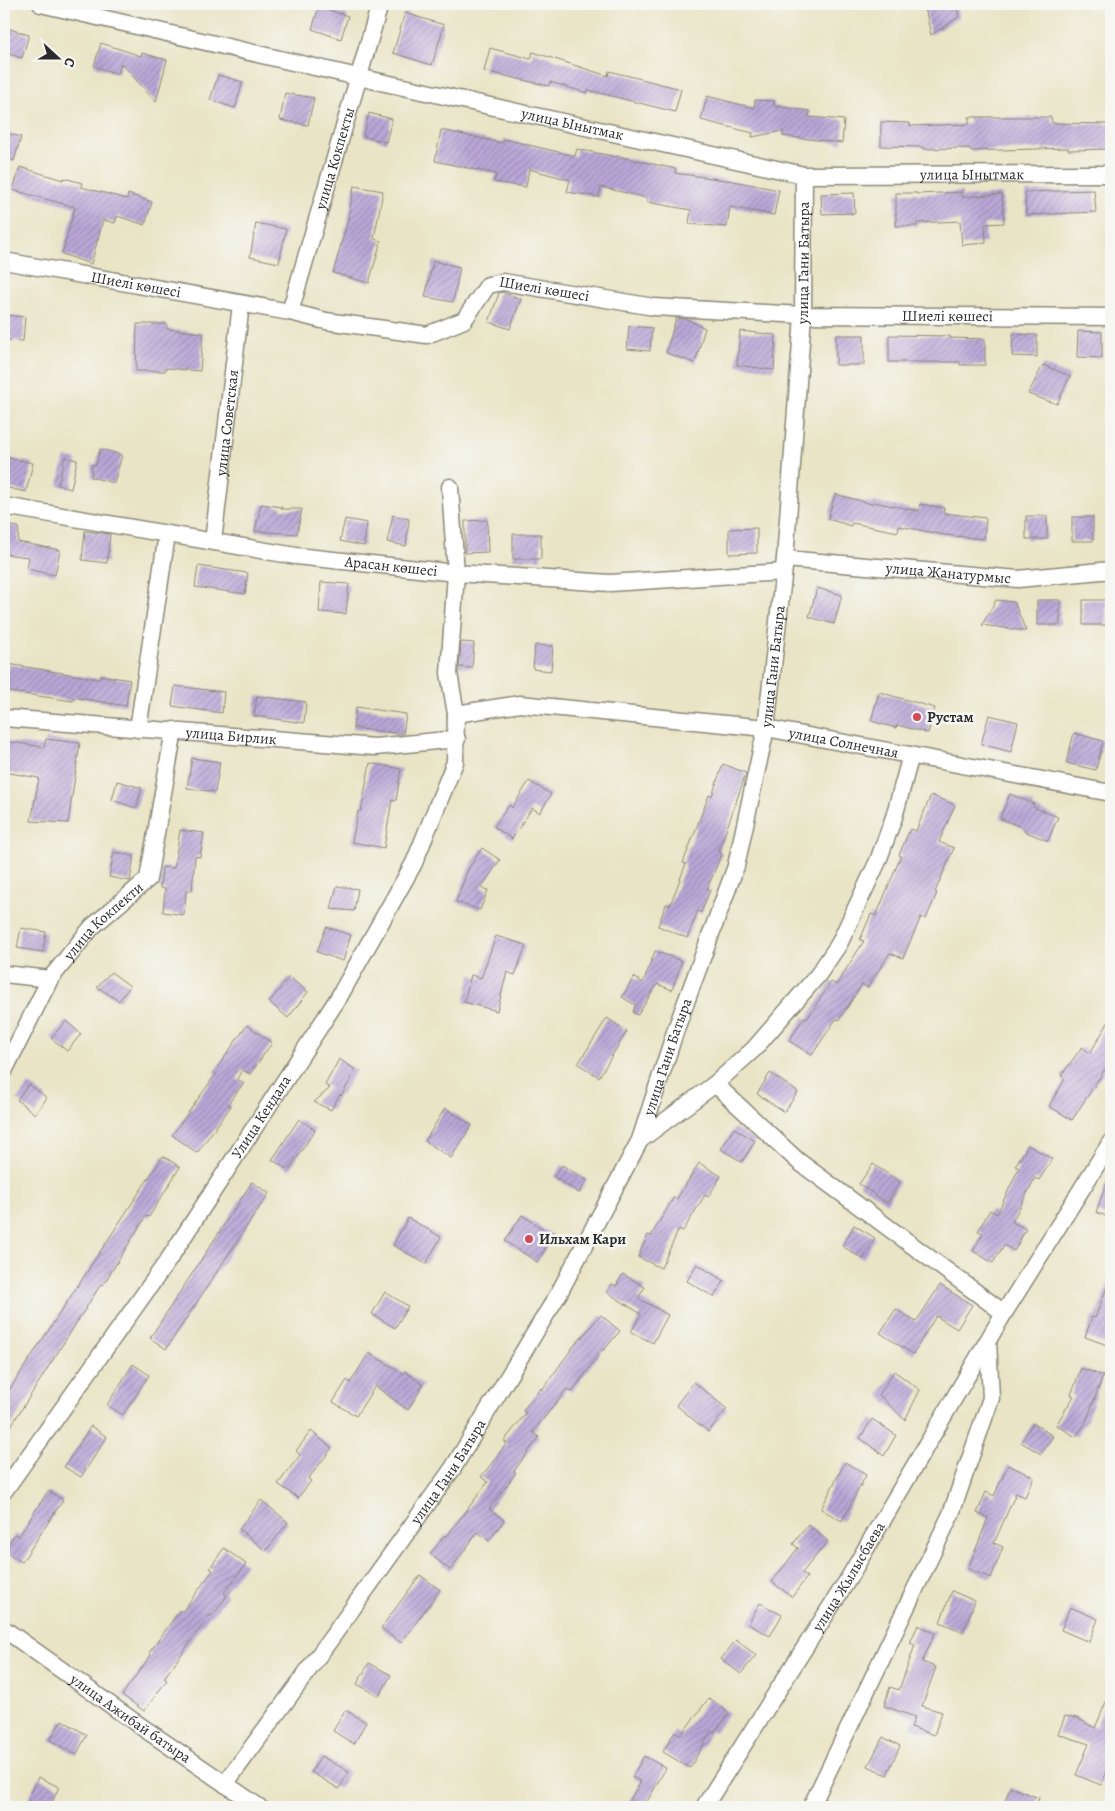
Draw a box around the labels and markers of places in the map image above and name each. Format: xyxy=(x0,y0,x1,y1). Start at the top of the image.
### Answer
place label: Рустам xyxy=(927,707,974,727)
marker: Рустам xyxy=(911,711,923,723)
place label: Ильхам Кари xyxy=(539,1229,626,1249)
marker: Ильхам Кари xyxy=(523,1233,535,1245)

